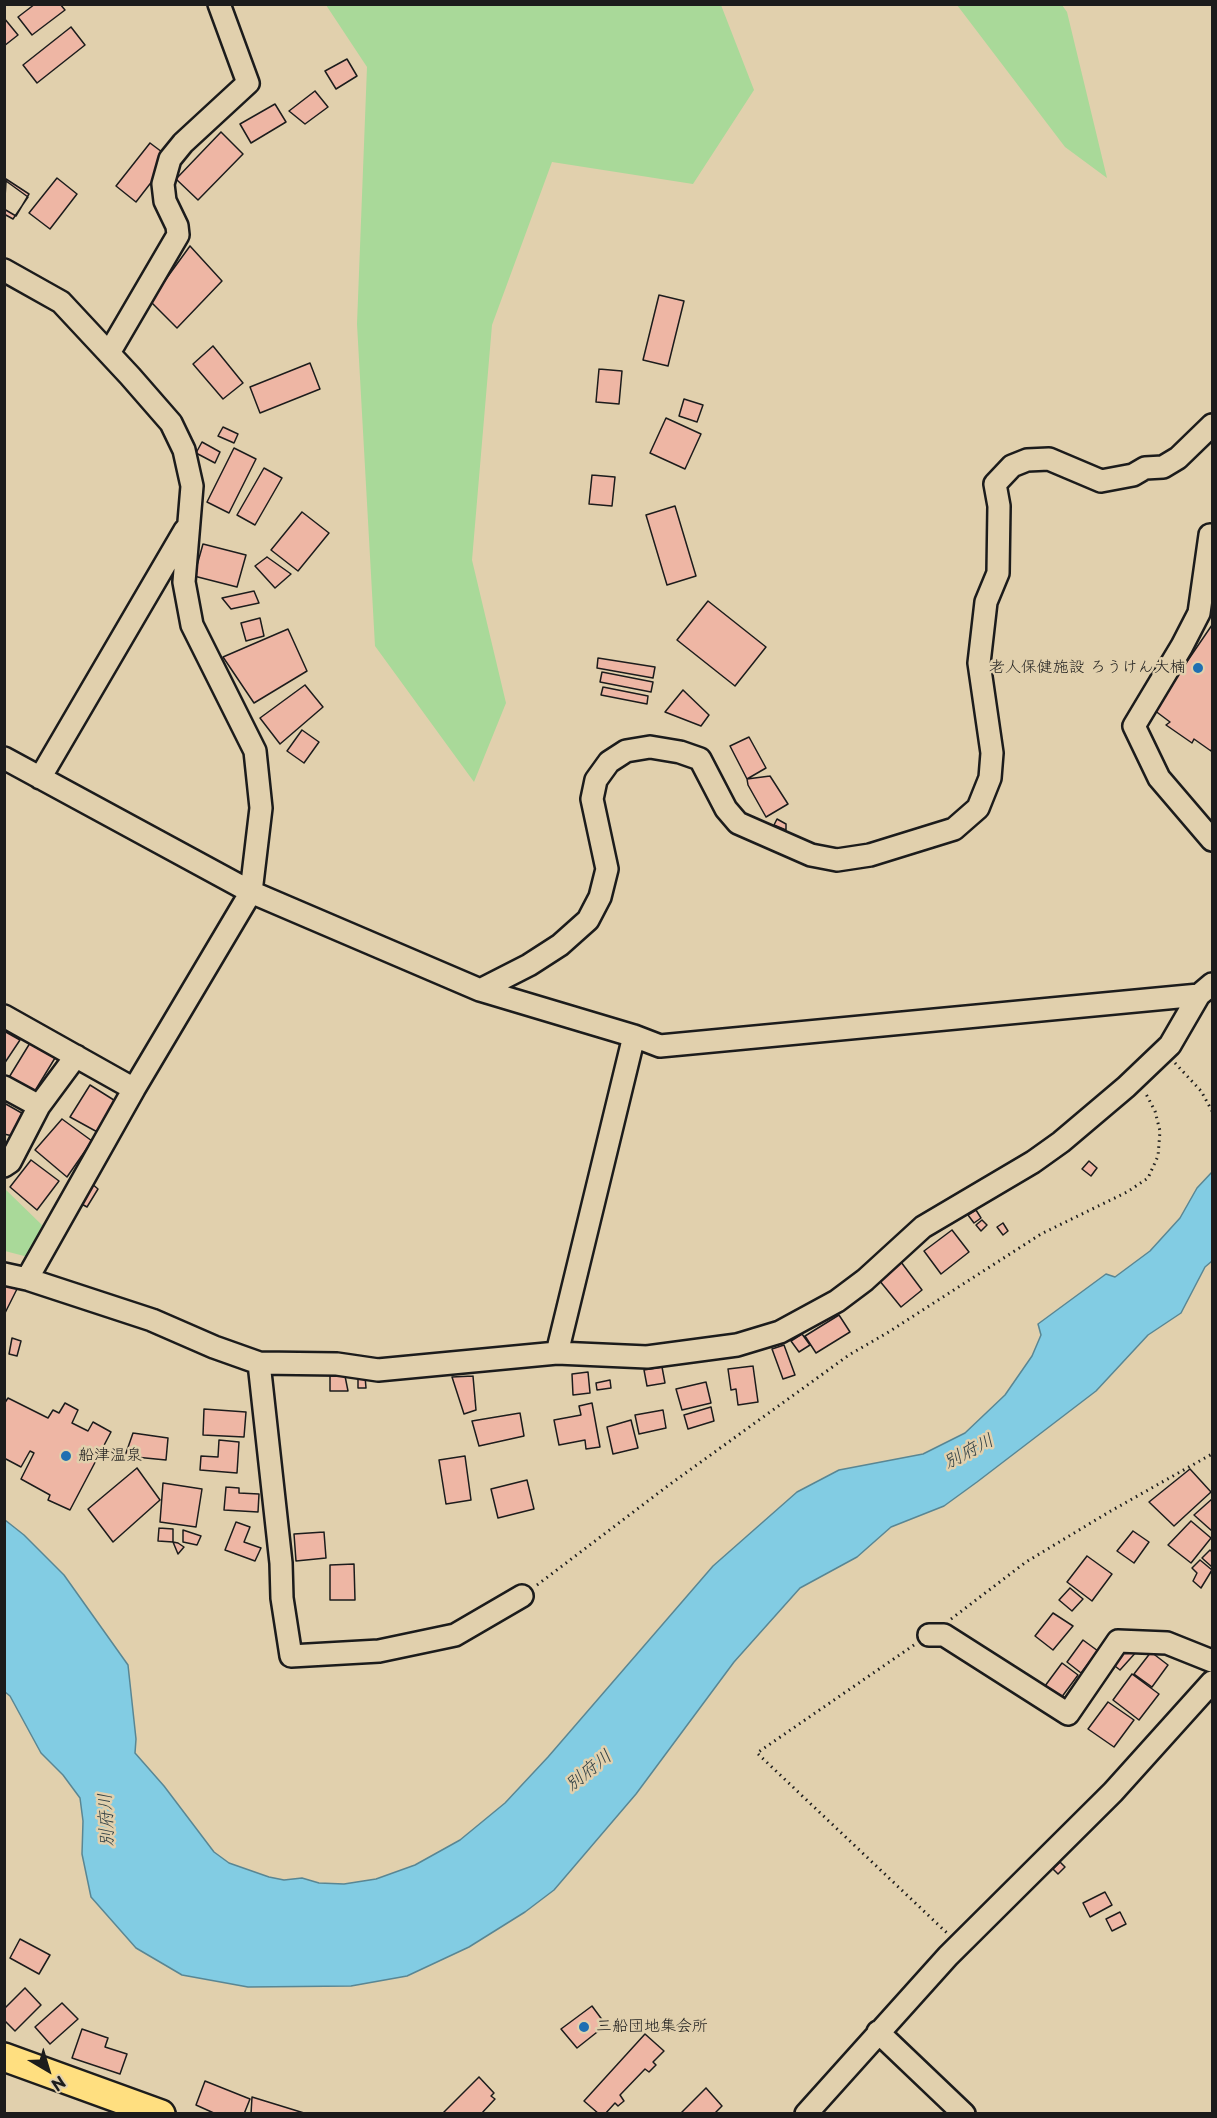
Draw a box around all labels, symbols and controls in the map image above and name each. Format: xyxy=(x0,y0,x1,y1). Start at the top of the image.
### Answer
place label: 老人保健施設 ろうけん大楠 xyxy=(989,658,1186,678)
marker: 老人保健施設 ろうけん大楠 xyxy=(1191,661,1205,675)
water label: 別府川 xyxy=(940,1430,998,1474)
place label: 船津温泉 xyxy=(78,1446,142,1466)
marker: 船津温泉 xyxy=(59,1449,73,1463)
water label: 別府川 xyxy=(561,1746,617,1796)
water label: 別府川 xyxy=(95,1792,119,1848)
place label: 三船団地集会所 xyxy=(596,2017,708,2037)
marker: 三船団地集会所 xyxy=(577,2020,591,2034)
north arrow xyxy=(18,2040,78,2100)
text: N xyxy=(47,2071,71,2098)

